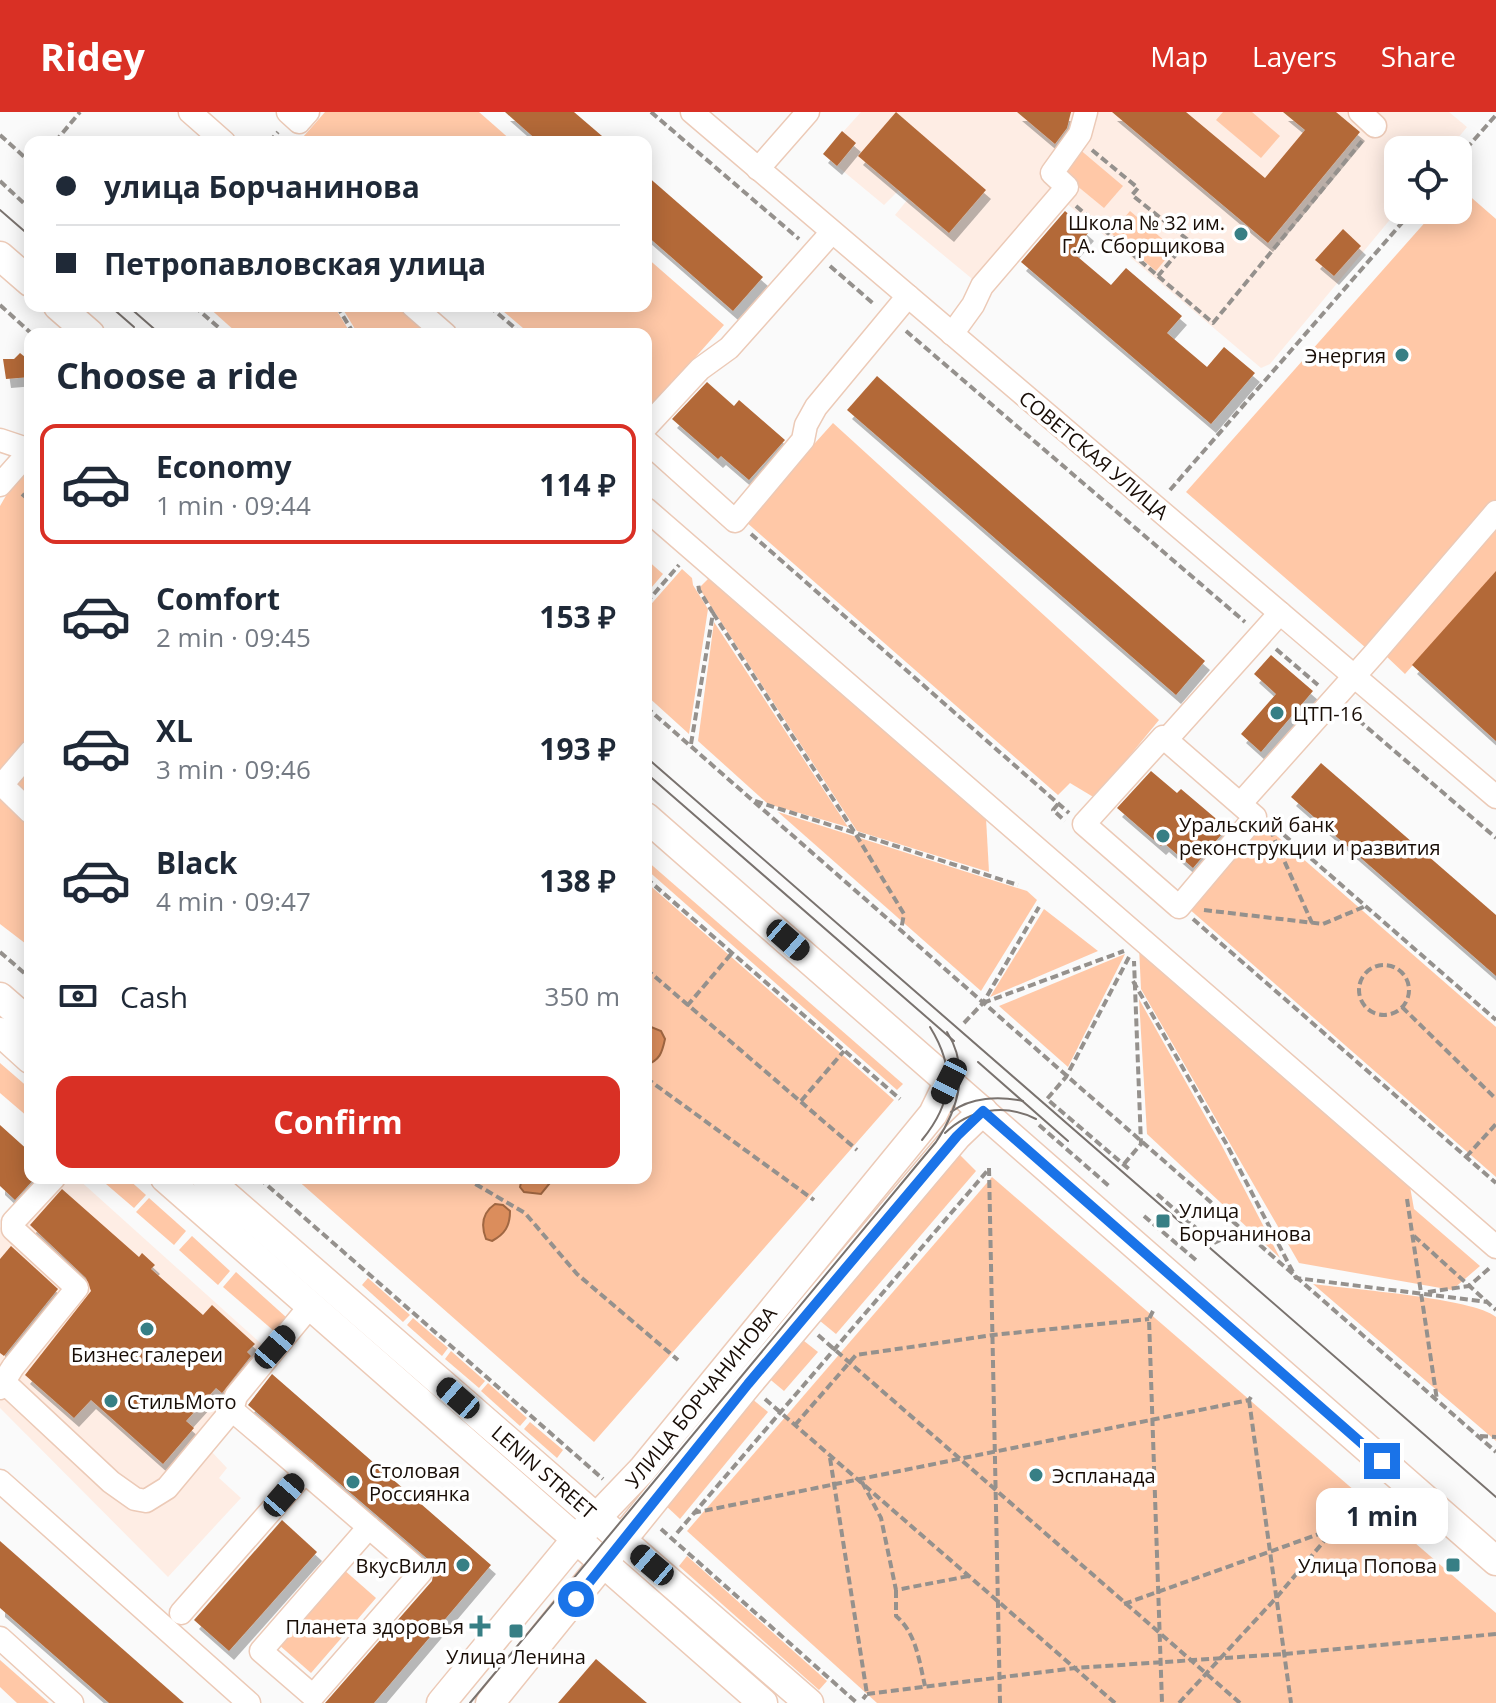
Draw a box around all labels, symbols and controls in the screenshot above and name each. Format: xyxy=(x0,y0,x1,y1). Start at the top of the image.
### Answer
text: Ridey xyxy=(40,30,145,82)
text: Map xyxy=(1150,37,1208,75)
text: Layers xyxy=(1252,37,1337,75)
text: Share xyxy=(1381,37,1456,75)
map controls xyxy=(1384,136,1472,224)
button: locate xyxy=(1384,136,1472,224)
text: улица Борчанинова xyxy=(104,166,420,207)
place label: Школа № 32 им. Г.А. Сборщикова xyxy=(1062,209,1225,259)
marker: Школа № 32 им. Г.А. Сборщикова xyxy=(1232,225,1250,243)
text: Петропавловская улица xyxy=(104,243,486,284)
place label: Энергия xyxy=(1305,342,1386,369)
marker: Энергия xyxy=(1393,346,1411,364)
text: Choose a ride xyxy=(56,351,298,400)
street label: СОВЕТСКАЯ УЛИЦА xyxy=(1014,384,1175,526)
text: Economy xyxy=(156,446,292,487)
icon: car xyxy=(60,448,132,520)
text: 114 ₽ xyxy=(539,464,616,505)
text: 1 min · 09:44 xyxy=(156,487,311,523)
text: Comfort xyxy=(156,578,280,619)
icon: car xyxy=(60,580,132,652)
text: 153 ₽ xyxy=(539,596,616,637)
text: 2 min · 09:45 xyxy=(156,619,311,655)
place label: ЦТП-16 xyxy=(1293,700,1363,727)
marker: ЦТП-16 xyxy=(1268,704,1286,722)
text: XL xyxy=(156,710,193,751)
icon: car xyxy=(60,712,132,784)
text: 193 ₽ xyxy=(539,728,616,769)
text: 3 min · 09:46 xyxy=(156,751,311,787)
place label: Уральский банк реконструкции и развития xyxy=(1179,811,1441,861)
marker: Уральский банк реконструкции и развития xyxy=(1154,827,1172,845)
text: Black xyxy=(156,842,237,883)
icon: car xyxy=(60,844,132,916)
text: 138 ₽ xyxy=(539,860,616,901)
text: 4 min · 09:47 xyxy=(156,883,311,919)
car xyxy=(762,915,814,965)
icon: cash xyxy=(56,974,100,1018)
text: Cash xyxy=(120,976,188,1017)
text: 350 m xyxy=(545,978,620,1014)
car xyxy=(927,1054,971,1108)
button: Confirm xyxy=(56,1076,620,1168)
place label: Улица Борчанинова xyxy=(1179,1197,1311,1247)
marker: Улица Борчанинова xyxy=(1154,1212,1172,1230)
street label: УЛИЦА БОРЧАНИНОВА xyxy=(619,1300,783,1493)
marker: Бизнес галереи xyxy=(138,1320,156,1338)
car xyxy=(250,1321,300,1373)
place label: Бизнес галереи xyxy=(71,1341,223,1368)
car xyxy=(432,1373,484,1423)
place label: СтильМото xyxy=(127,1388,236,1415)
marker: СтильМото xyxy=(102,1392,120,1410)
street label: LENIN STREET xyxy=(486,1419,602,1525)
route end xyxy=(1364,1443,1400,1479)
place label: Столовая Россиянка xyxy=(369,1457,470,1507)
place label: Эспланада xyxy=(1052,1462,1156,1489)
marker: Эспланада xyxy=(1027,1466,1045,1484)
car xyxy=(259,1469,309,1521)
marker: Столовая Россиянка xyxy=(344,1473,362,1491)
callout: 1 min xyxy=(1316,1489,1448,1545)
text: 1 min xyxy=(1346,1498,1418,1534)
car xyxy=(626,1540,678,1590)
place label: ВкусВилл xyxy=(356,1552,447,1579)
place label: Улица Попова xyxy=(1298,1552,1437,1579)
marker: ВкусВилл xyxy=(454,1556,472,1574)
marker: Улица Попова xyxy=(1444,1556,1462,1574)
route start xyxy=(558,1581,594,1617)
place label: Планета здоровья xyxy=(285,1613,464,1640)
marker: Планета здоровья xyxy=(471,1617,489,1635)
marker: Улица Ленина xyxy=(507,1622,525,1640)
place label: Улица Ленина xyxy=(446,1643,586,1670)

